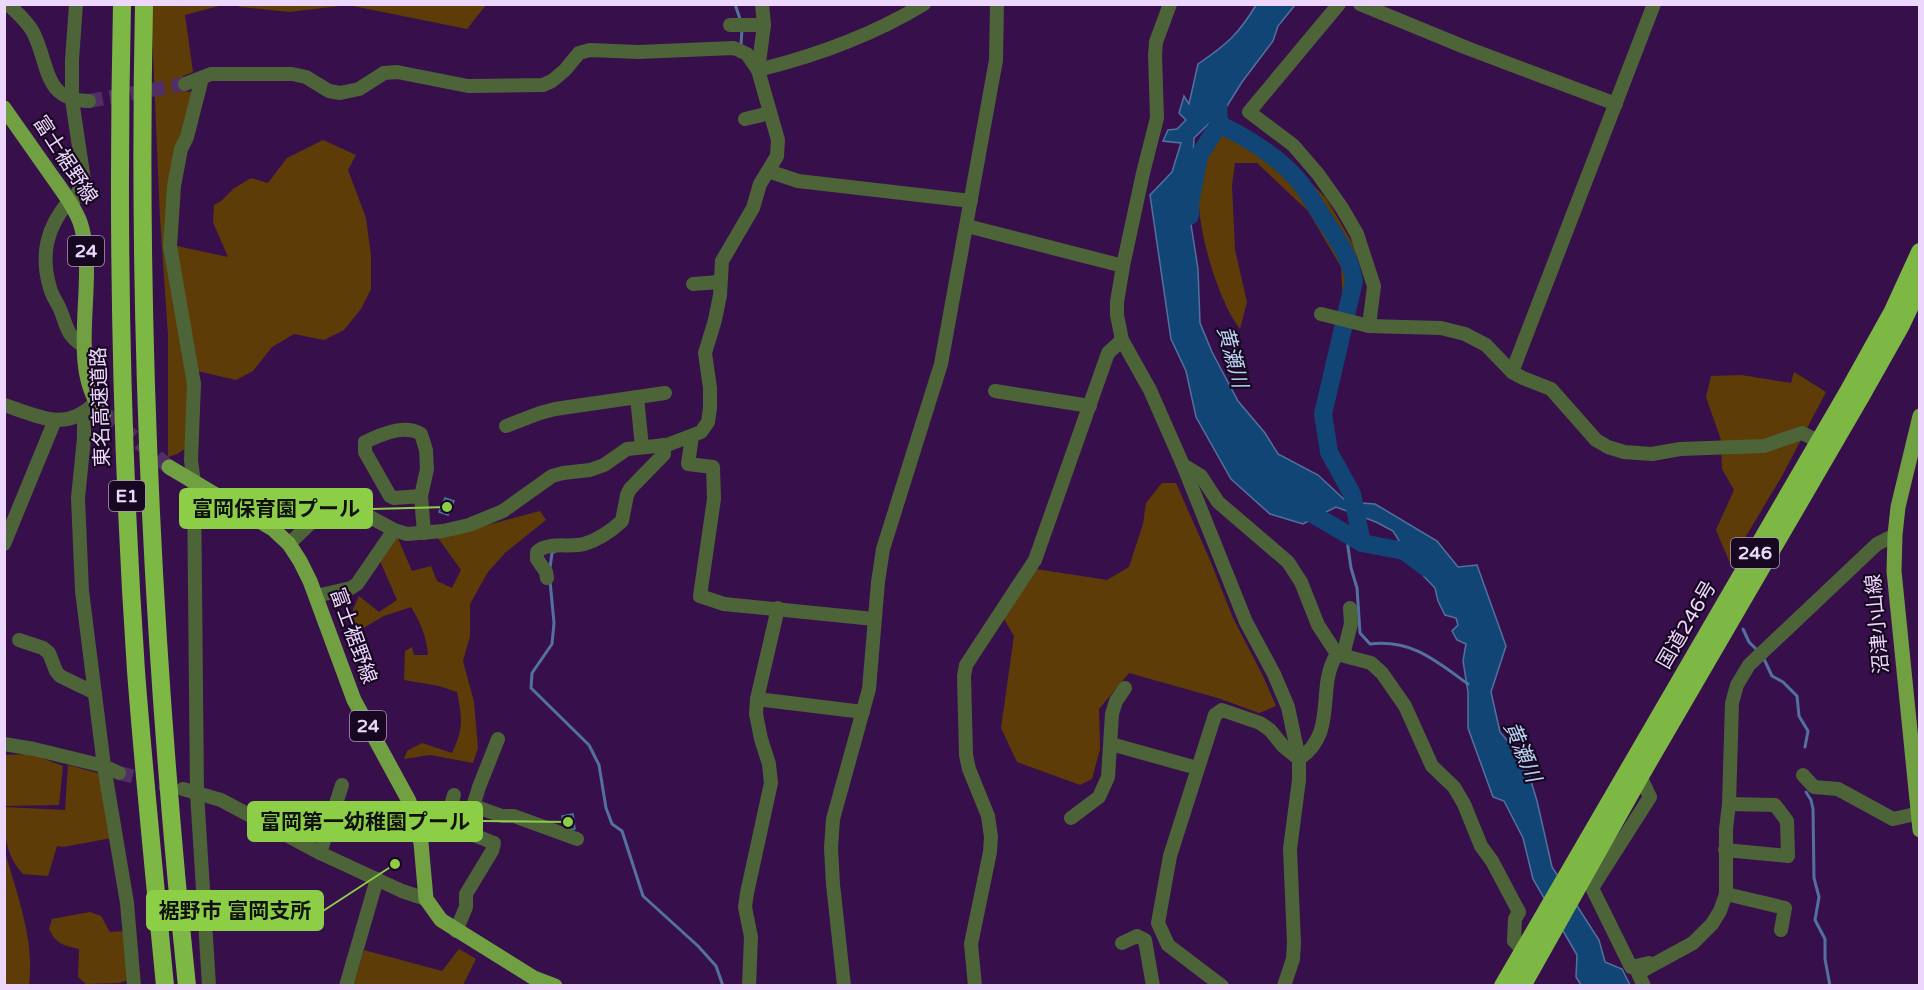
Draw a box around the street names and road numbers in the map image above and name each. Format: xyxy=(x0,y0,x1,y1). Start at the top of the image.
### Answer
street label: 富士裾野線 xyxy=(28,112,102,208)
road number: 24 xyxy=(68,236,104,266)
street label: 東名高速道路 xyxy=(87,347,115,467)
road number: E1 xyxy=(109,481,145,511)
road number: 246 xyxy=(1731,538,1779,568)
street label: 沼津小山線 xyxy=(1862,573,1894,675)
street label: 国道246号 xyxy=(1652,577,1722,673)
street label: 富士裾野線 xyxy=(325,585,381,687)
road number: 24 xyxy=(350,711,386,741)

